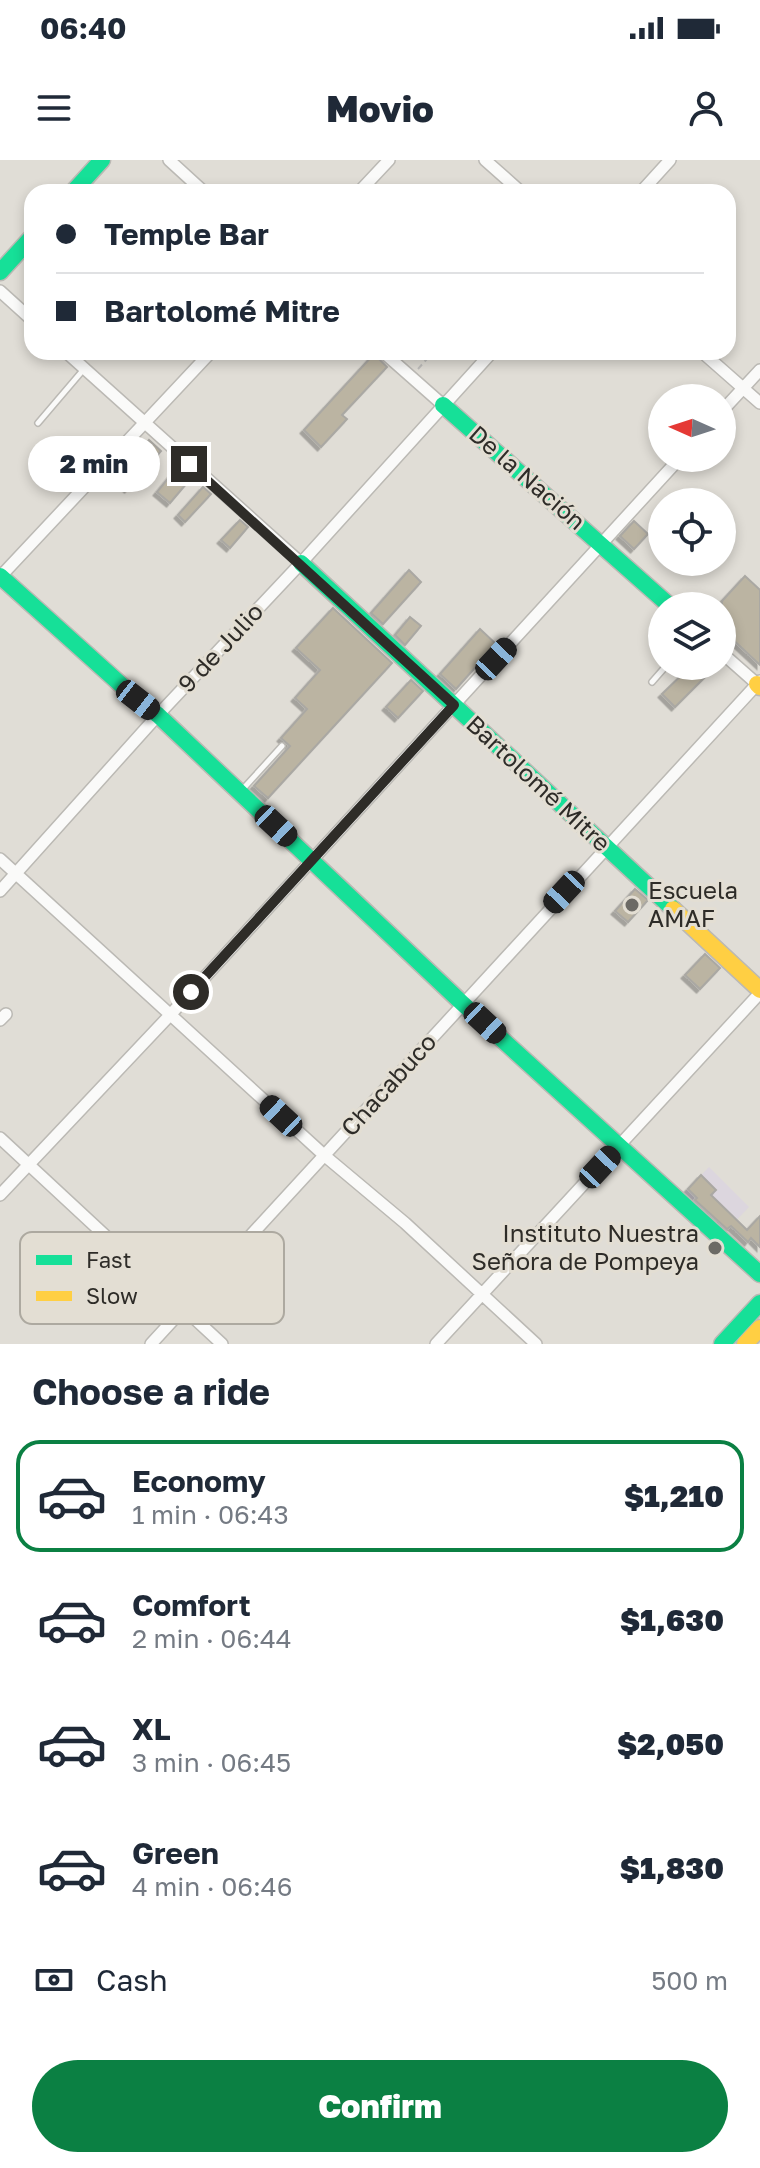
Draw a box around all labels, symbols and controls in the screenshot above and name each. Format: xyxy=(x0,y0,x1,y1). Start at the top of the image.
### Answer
text: 06:40 xyxy=(40,10,126,46)
icon: menu xyxy=(32,86,76,130)
icon: person xyxy=(684,86,728,130)
text: Movio xyxy=(326,87,434,130)
text: Temple Bar xyxy=(104,216,269,252)
text: Bartolomé Mitre xyxy=(104,293,340,329)
north arrow xyxy=(648,384,736,472)
map controls xyxy=(648,384,736,680)
street label: De la Nación xyxy=(464,419,592,535)
callout: 2 min xyxy=(29,436,161,492)
route end xyxy=(171,446,207,482)
text: 2 min xyxy=(60,448,128,479)
button: locate xyxy=(648,488,736,576)
button: layers xyxy=(648,592,736,680)
street label: 9 de Julio xyxy=(171,596,269,698)
car xyxy=(471,633,521,685)
car xyxy=(112,676,164,724)
street label: Bartolomé Mitre xyxy=(461,709,617,857)
car xyxy=(250,801,302,851)
car xyxy=(539,866,589,918)
place label: Escuela AMAF xyxy=(648,875,738,932)
marker: Escuela AMAF xyxy=(623,896,641,914)
route start xyxy=(173,974,209,1010)
car xyxy=(459,998,511,1048)
street label: Chacabuco xyxy=(334,1027,442,1141)
car xyxy=(255,1091,307,1141)
car xyxy=(575,1141,625,1193)
place label: Instituto Nuestra Señora de Pompeya xyxy=(472,1218,699,1275)
legend xyxy=(20,1232,284,1324)
marker: Instituto Nuestra Señora de Pompeya xyxy=(706,1239,724,1257)
text: Fast xyxy=(86,1246,132,1273)
text: Slow xyxy=(86,1282,138,1309)
text: Choose a ride xyxy=(32,1370,270,1413)
icon: car xyxy=(36,1460,108,1532)
text: Economy xyxy=(132,1463,266,1499)
text: $1,210 xyxy=(624,1478,724,1514)
text: 1 min · 06:43 xyxy=(132,1499,289,1530)
icon: car xyxy=(36,1584,108,1656)
text: Comfort xyxy=(132,1587,251,1623)
text: $1,630 xyxy=(620,1602,724,1638)
text: 2 min · 06:44 xyxy=(132,1623,292,1654)
icon: car xyxy=(36,1708,108,1780)
text: XL xyxy=(132,1711,171,1747)
text: $2,050 xyxy=(617,1726,724,1762)
text: 3 min · 06:45 xyxy=(132,1747,291,1778)
icon: car xyxy=(36,1832,108,1904)
text: Green xyxy=(132,1835,219,1871)
text: $1,830 xyxy=(620,1850,724,1886)
text: 4 min · 06:46 xyxy=(132,1871,292,1902)
icon: cash xyxy=(32,1958,76,2002)
text: Cash xyxy=(96,1962,168,1998)
text: 500 m xyxy=(651,1965,728,1996)
button: Confirm xyxy=(32,2060,728,2152)

